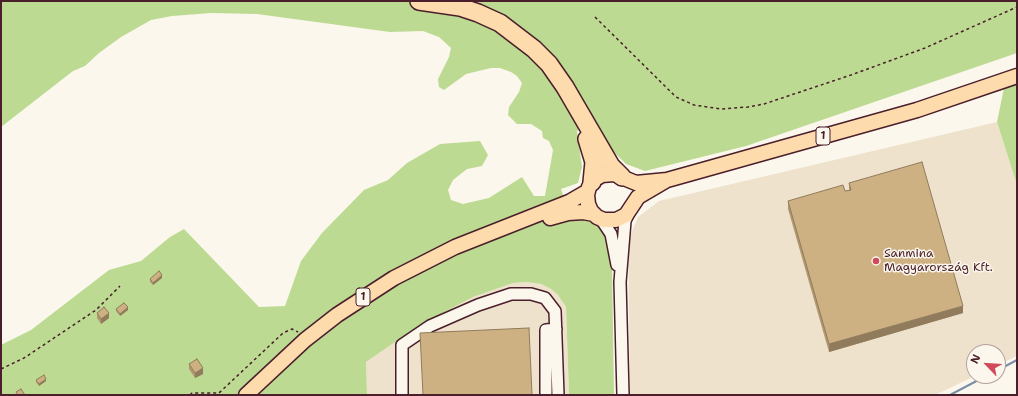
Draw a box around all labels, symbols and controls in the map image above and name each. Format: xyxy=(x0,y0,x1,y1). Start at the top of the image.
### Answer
road number: 1 xyxy=(816,127,830,145)
place label: Sanmina Magyarország Kft. xyxy=(884,247,993,275)
marker: Sanmina Magyarország Kft. xyxy=(871,256,881,266)
road number: 1 xyxy=(356,288,370,306)
north arrow xyxy=(966,344,1006,384)
text: N xyxy=(967,352,984,366)

